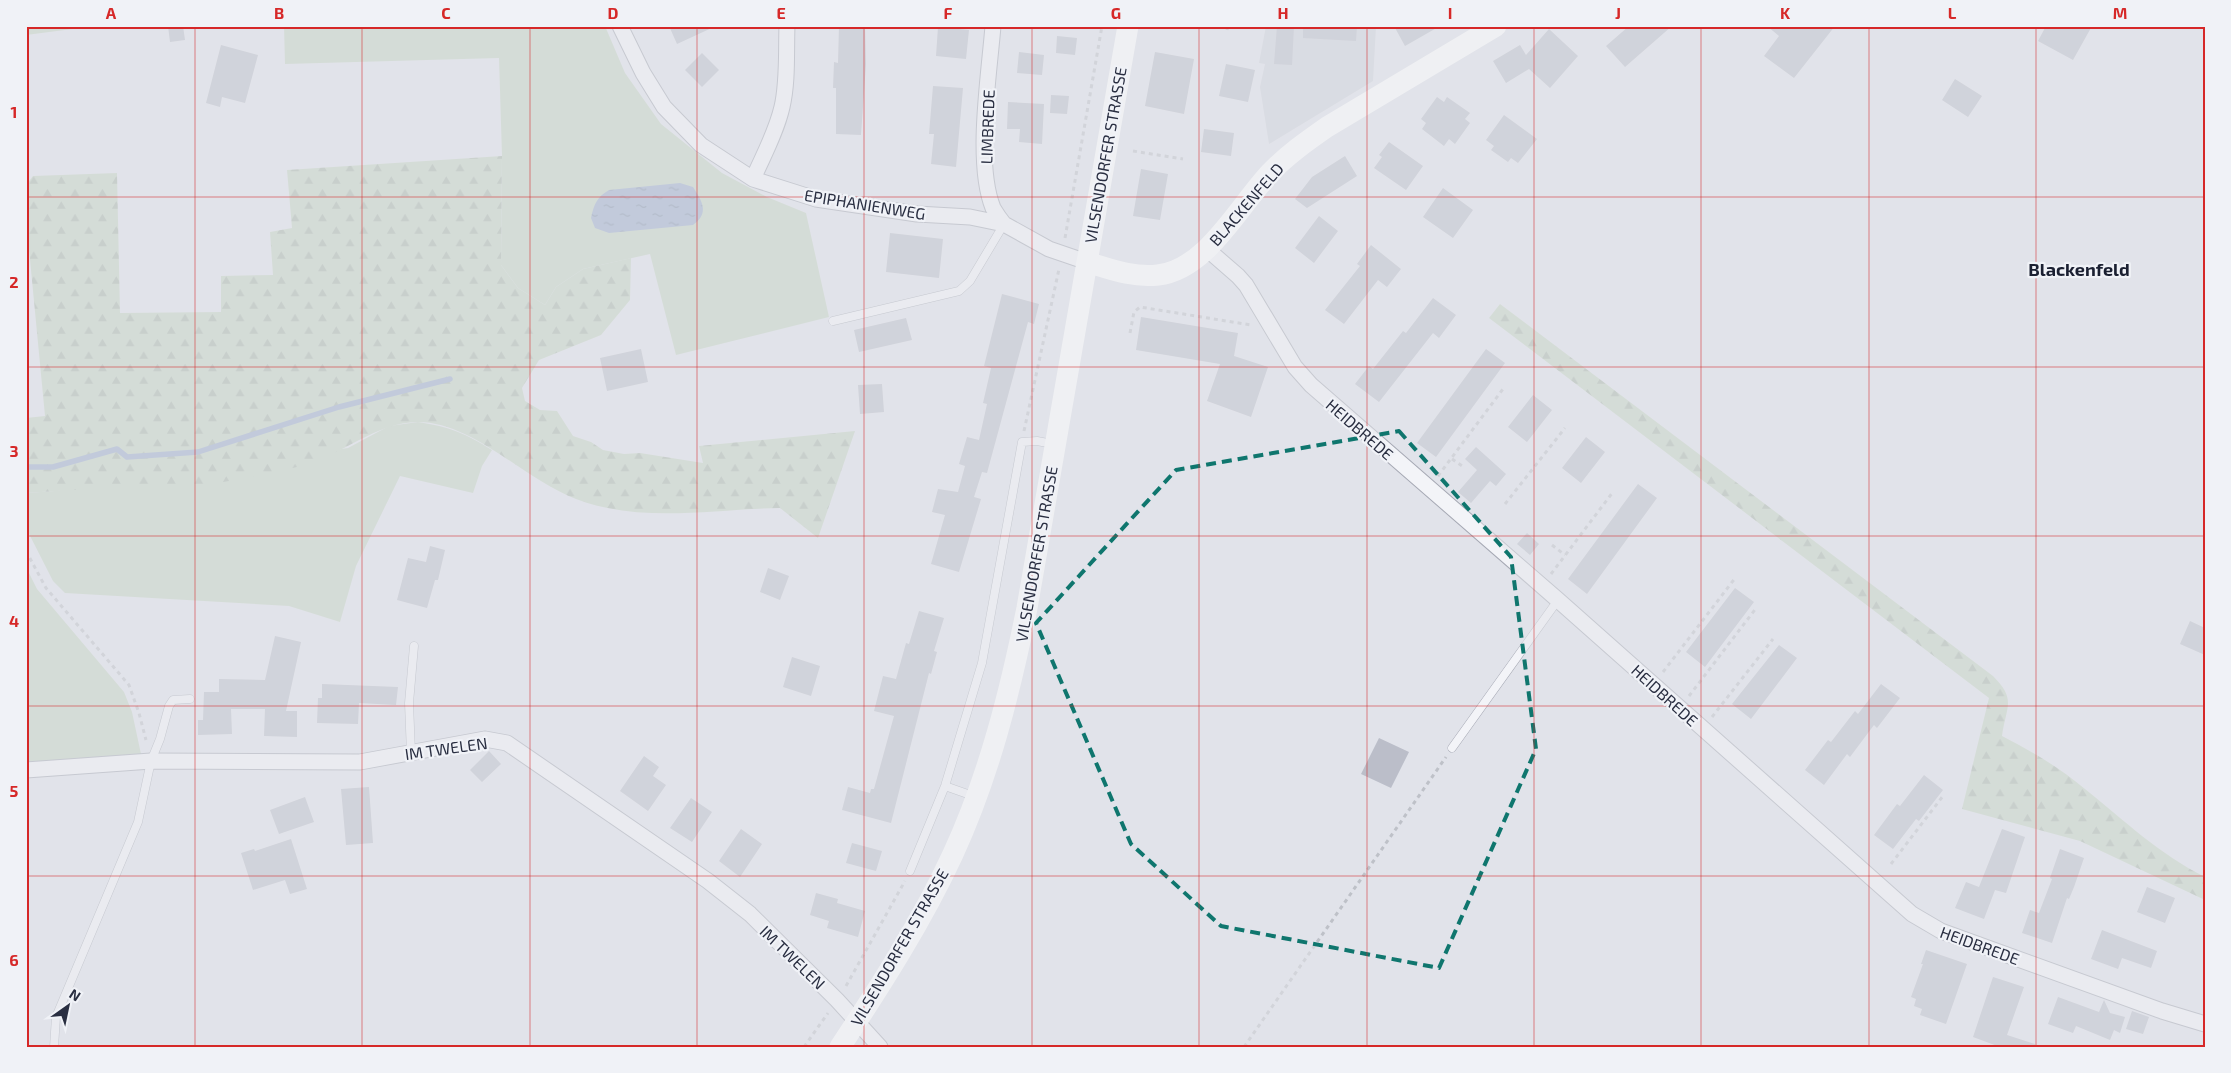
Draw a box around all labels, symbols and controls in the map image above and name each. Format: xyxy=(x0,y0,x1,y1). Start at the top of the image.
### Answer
text: A xyxy=(106,3,117,22)
text: B xyxy=(274,3,284,22)
text: C xyxy=(441,3,451,22)
text: D xyxy=(608,3,619,22)
text: E xyxy=(776,3,786,22)
text: F xyxy=(944,3,953,22)
text: G xyxy=(1111,3,1121,22)
text: H xyxy=(1277,3,1289,22)
text: I xyxy=(1448,3,1452,22)
text: J xyxy=(1615,3,1621,22)
text: K xyxy=(1780,3,1791,22)
text: L xyxy=(1948,3,1957,22)
text: M xyxy=(2113,3,2127,22)
street label: VILSENDORFER STRASSE xyxy=(1080,65,1130,245)
street label: LIMBREDE xyxy=(976,89,998,165)
text: 1 xyxy=(11,102,17,121)
street label: BLACKENFELD xyxy=(1205,159,1287,249)
street label: EPIPHANIENWEG xyxy=(803,185,927,223)
district label: Blackenfeld xyxy=(2028,258,2130,280)
text: 2 xyxy=(9,272,19,291)
street label: HEIDBREDE xyxy=(1323,395,1398,463)
text: 3 xyxy=(9,441,19,460)
street label: VILSENDORFER STRASSE xyxy=(1011,464,1061,644)
text: 4 xyxy=(9,611,19,630)
street label: HEIDBREDE xyxy=(1628,660,1702,730)
street label: IM TWELEN xyxy=(403,733,489,763)
text: 5 xyxy=(10,781,19,800)
street label: VILSENDORFER STRASSE xyxy=(846,865,952,1029)
street label: IM TWELEN xyxy=(756,921,830,993)
street label: HEIDBREDE xyxy=(1938,922,2022,968)
text: 6 xyxy=(9,950,19,969)
north arrow xyxy=(42,980,92,1030)
text: N xyxy=(66,985,84,1005)

